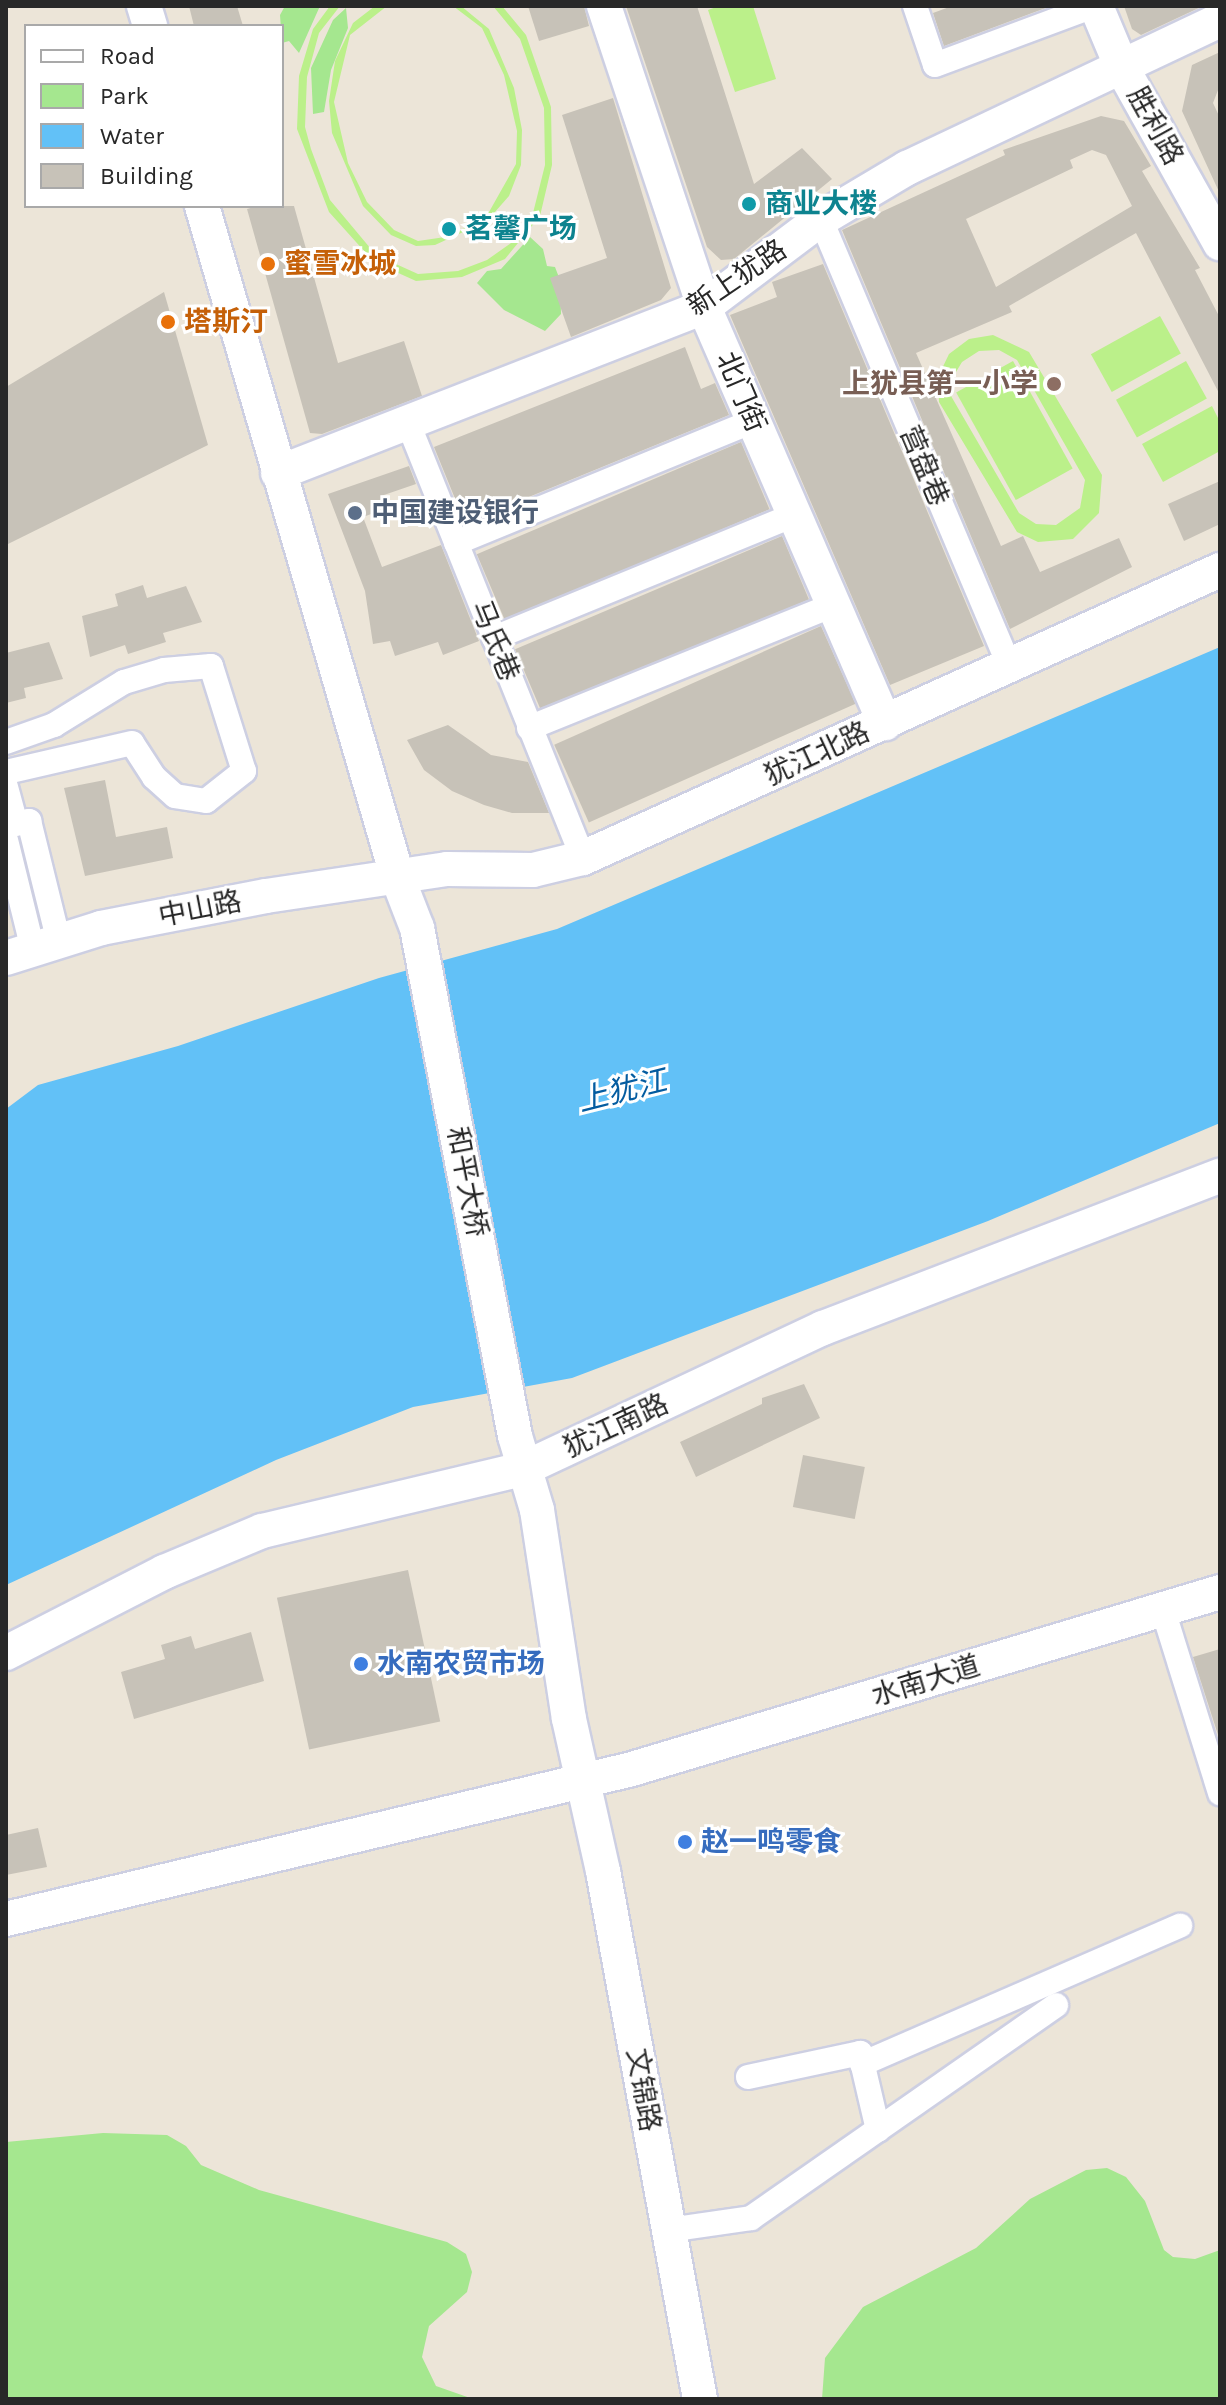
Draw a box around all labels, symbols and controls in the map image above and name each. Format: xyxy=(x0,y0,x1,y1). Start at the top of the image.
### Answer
legend xyxy=(24,24,284,208)
text: Road xyxy=(100,42,155,70)
street label: 胜利路 xyxy=(1120,81,1190,171)
text: Park xyxy=(100,82,149,110)
text: Water xyxy=(100,122,164,150)
text: Building xyxy=(100,162,193,190)
place label: 商业大楼 xyxy=(765,187,877,221)
marker: 商业大楼 xyxy=(740,195,758,213)
place label: 茗馨广场 xyxy=(465,212,577,246)
marker: 茗馨广场 xyxy=(440,220,458,238)
street label: 新上犹路 xyxy=(681,233,793,323)
place label: 蜜雪冰城 xyxy=(284,247,396,281)
marker: 蜜雪冰城 xyxy=(259,255,277,273)
place label: 塔斯汀 xyxy=(184,305,268,339)
marker: 塔斯汀 xyxy=(159,313,177,331)
street label: 北门街 xyxy=(709,347,773,437)
place label: 上犹县第一小学 xyxy=(842,367,1038,401)
marker: 上犹县第一小学 xyxy=(1045,375,1063,393)
street label: 营盘巷 xyxy=(892,421,956,511)
place label: 中国建设银行 xyxy=(371,496,539,530)
marker: 中国建设银行 xyxy=(346,504,364,522)
street label: 马氏巷 xyxy=(464,596,526,686)
street label: 犹江北路 xyxy=(759,715,875,793)
street label: 中山路 xyxy=(156,884,244,934)
water label: 上犹江 xyxy=(574,1063,670,1119)
street label: 和平大桥 xyxy=(440,1124,494,1240)
street label: 犹江南路 xyxy=(558,1387,674,1465)
place label: 水南农贸市场 xyxy=(377,1647,545,1681)
street label: 水南大道 xyxy=(868,1649,984,1713)
marker: 水南农贸市场 xyxy=(352,1655,370,1673)
place label: 赵一鸣零食 xyxy=(701,1825,841,1859)
marker: 赵一鸣零食 xyxy=(676,1833,694,1851)
street label: 文锦路 xyxy=(619,2046,667,2134)

